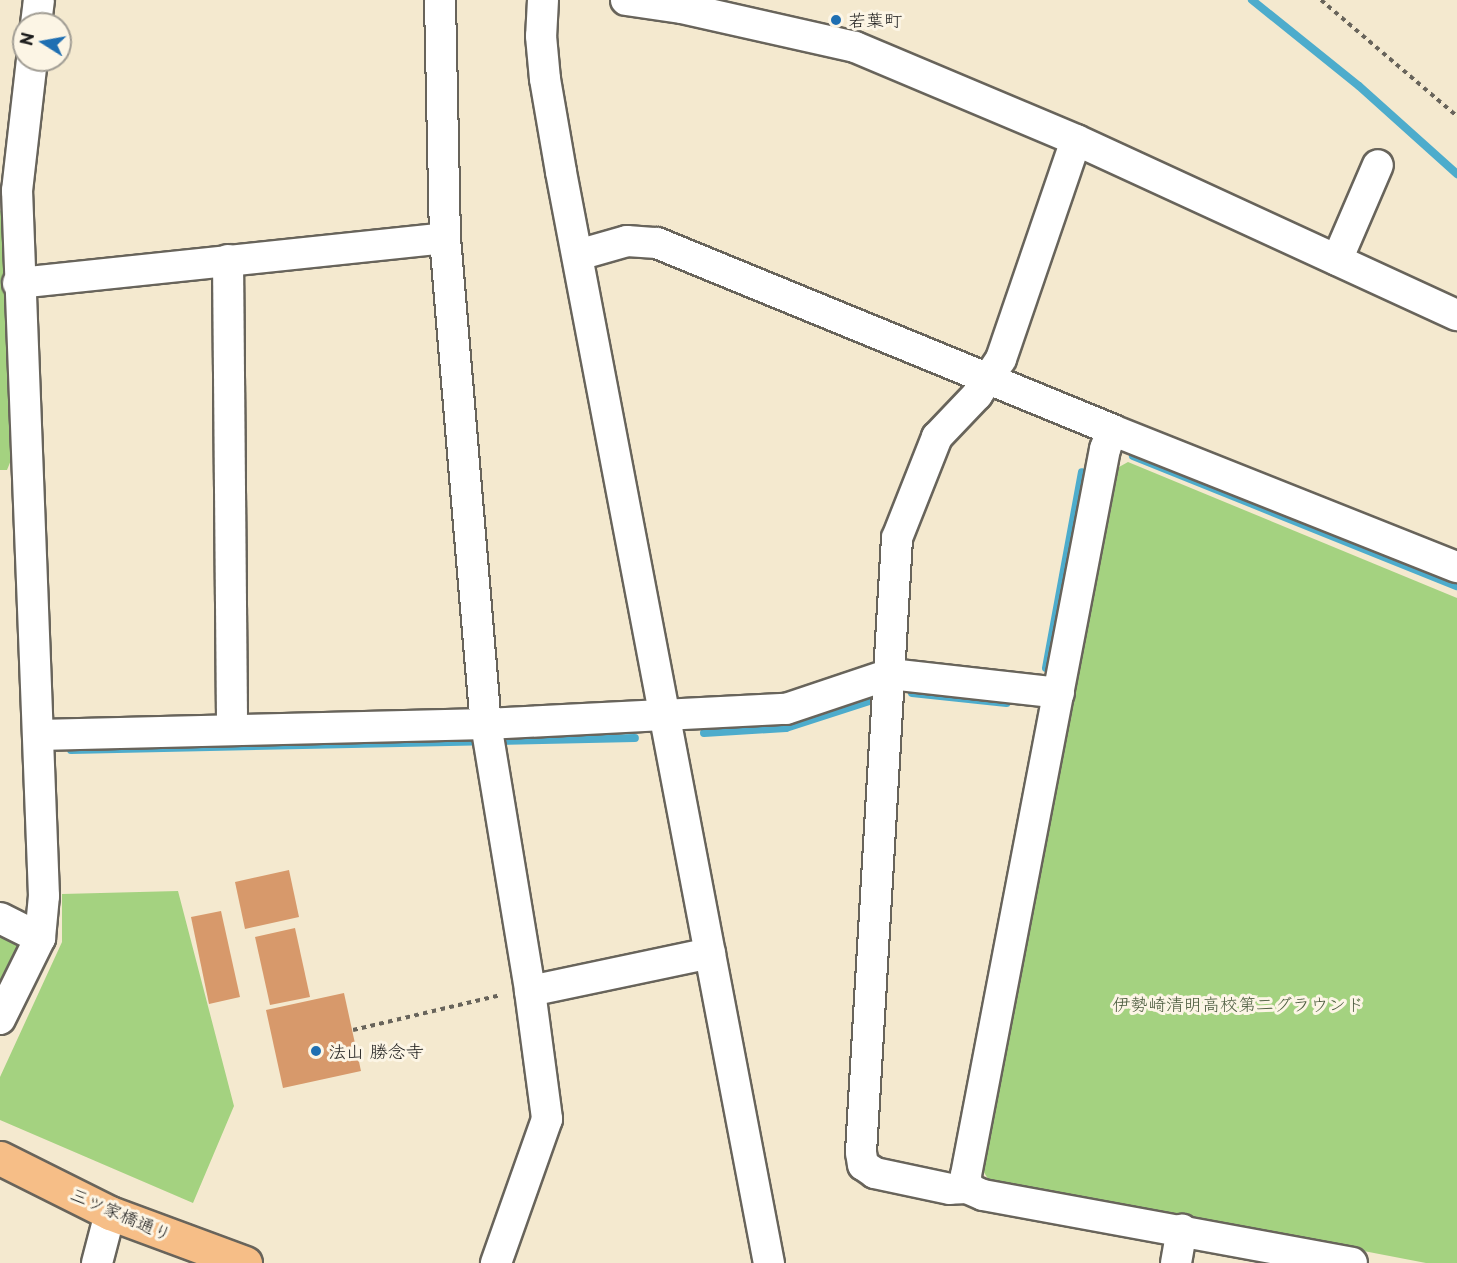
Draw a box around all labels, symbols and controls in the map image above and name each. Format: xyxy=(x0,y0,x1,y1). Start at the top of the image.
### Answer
place label: 若葉町 xyxy=(848,9,902,31)
north arrow xyxy=(12,12,72,72)
marker: 若葉町 xyxy=(829,13,843,27)
text: N xyxy=(13,30,39,47)
park label: 伊勢崎清明高校第二グラウンド xyxy=(1112,993,1364,1015)
place label: 法山 勝念寺 xyxy=(328,1040,424,1062)
marker: 法山 勝念寺 xyxy=(309,1044,323,1058)
street label: 三ツ家橋通り xyxy=(67,1183,175,1245)

